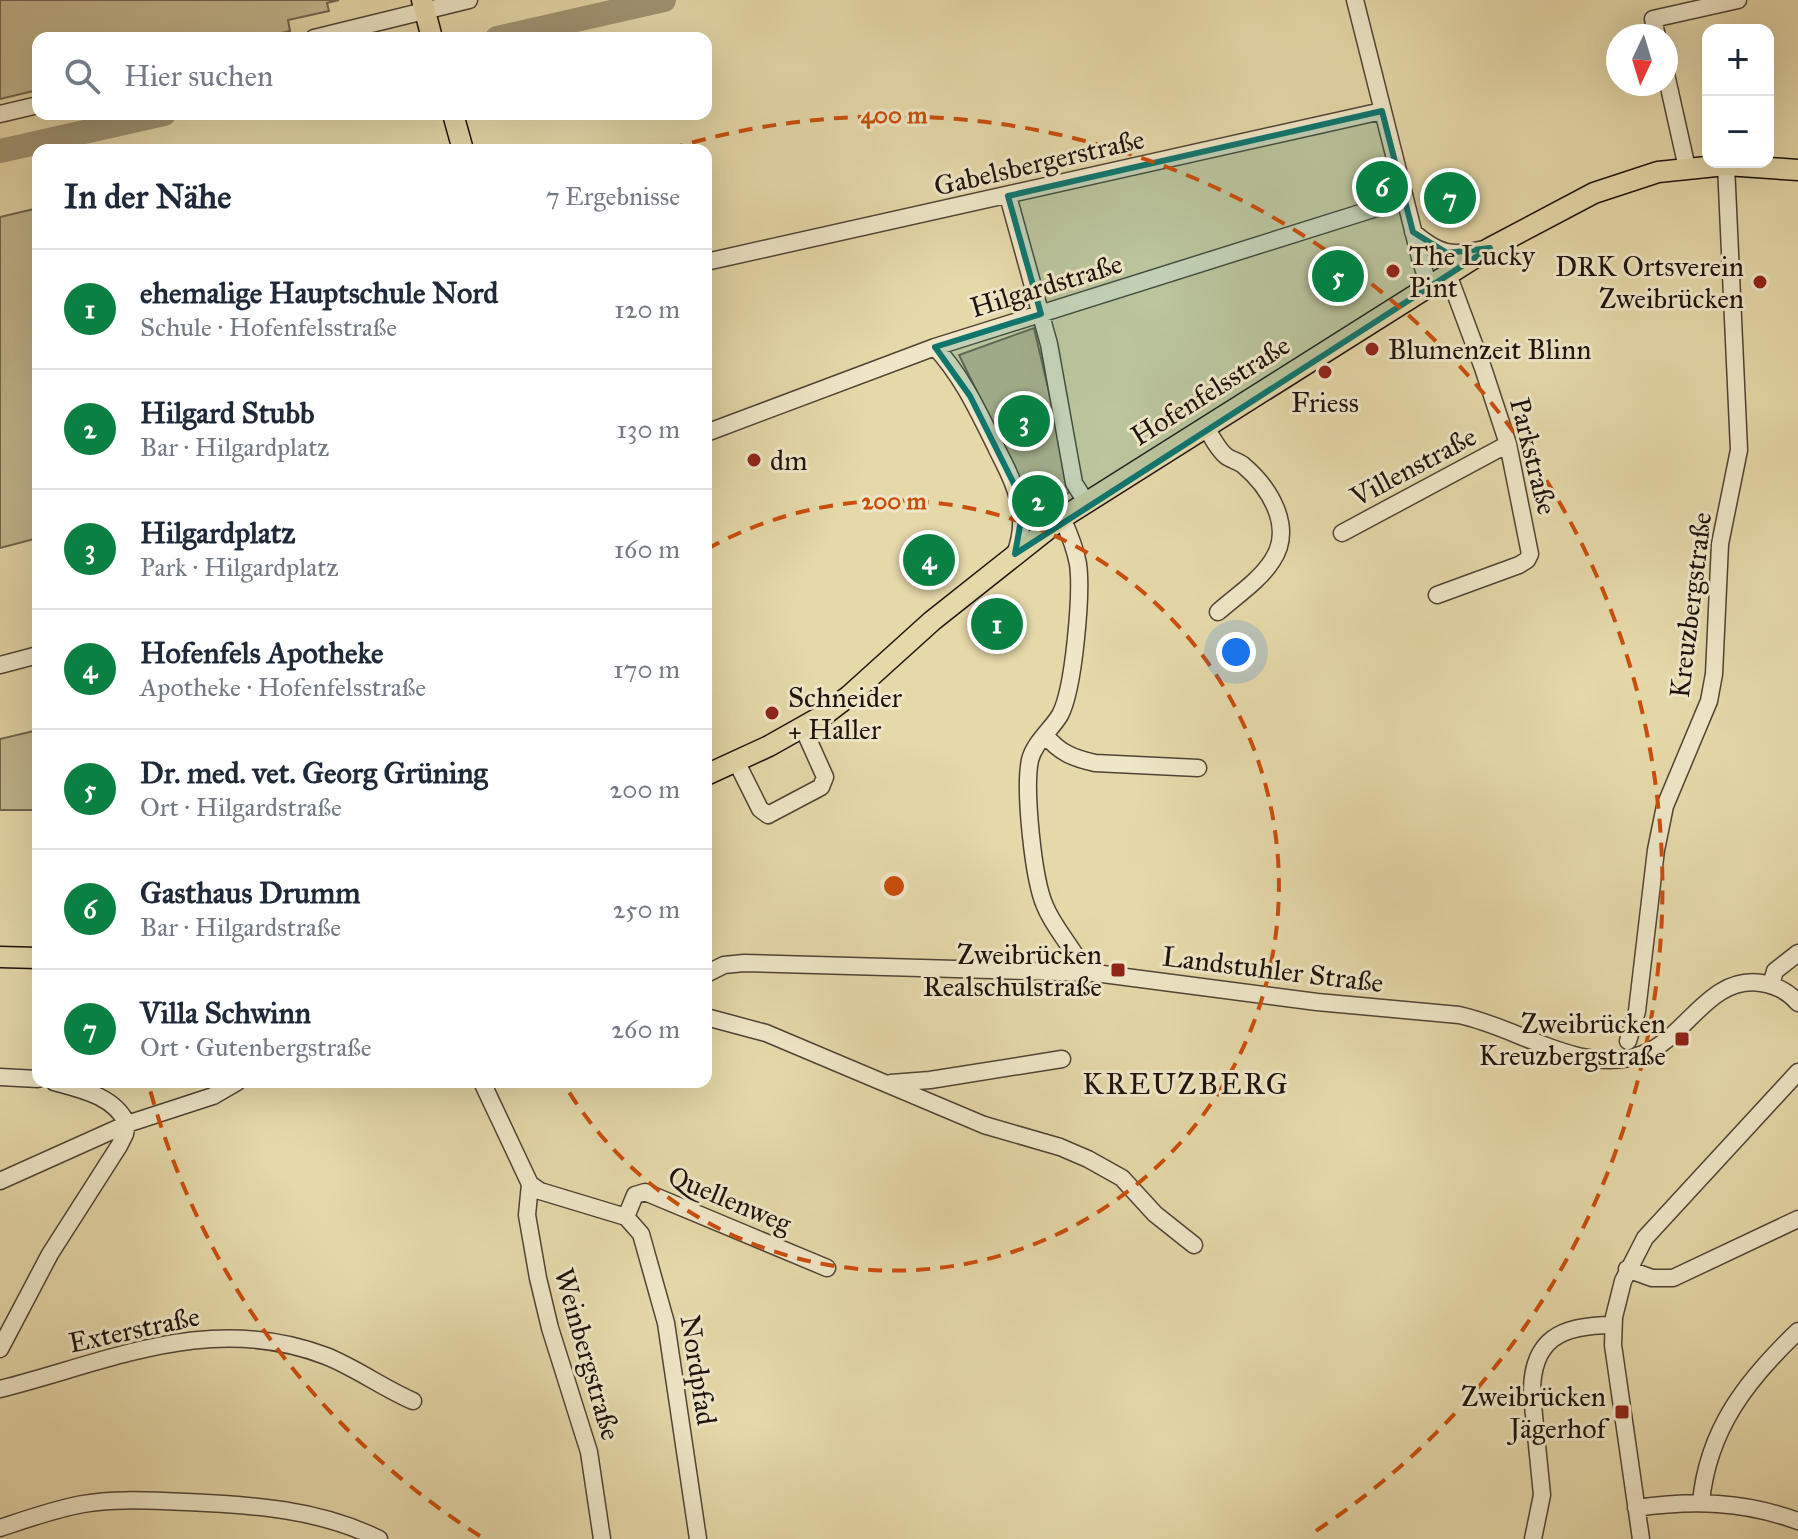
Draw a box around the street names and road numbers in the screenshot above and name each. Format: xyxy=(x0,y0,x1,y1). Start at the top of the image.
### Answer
street label: Gabelsbergerstraße xyxy=(930,121,1148,204)
street label: Hilgardstraße xyxy=(966,246,1127,325)
street label: Hofenfelsstraße xyxy=(1124,328,1296,453)
street label: Parkstraße xyxy=(1502,394,1565,518)
street label: Villenstraße xyxy=(1343,419,1482,515)
street label: Kreuzbergstraße xyxy=(1662,510,1719,700)
street label: Landstuhler Straße xyxy=(1160,939,1385,1000)
street label: Quellenweg xyxy=(663,1158,798,1241)
street label: Weinbergstraße xyxy=(546,1264,629,1444)
street label: Exterstraße xyxy=(65,1299,203,1360)
street label: Nordpfad xyxy=(673,1312,724,1428)

